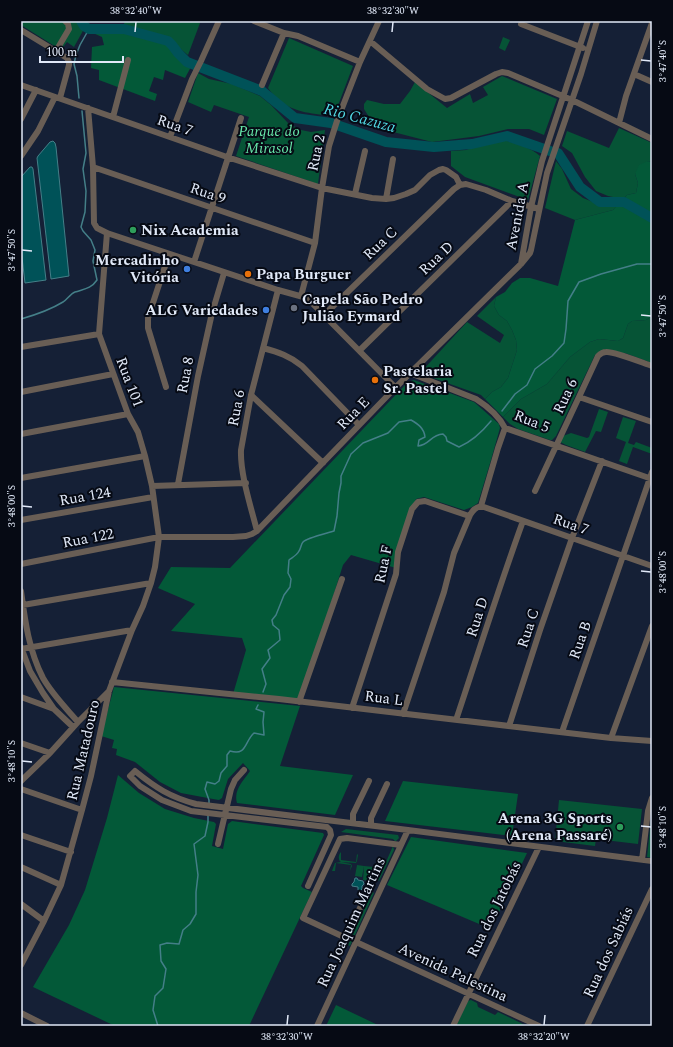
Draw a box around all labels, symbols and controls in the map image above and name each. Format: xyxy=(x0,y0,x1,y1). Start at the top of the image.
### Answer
text: 38°32'40"W xyxy=(110,3,162,19)
text: 38°32'30"W xyxy=(367,3,419,19)
scale bar xyxy=(40,38,123,64)
text: 3°47'40"S xyxy=(655,40,671,82)
text: 100 m xyxy=(46,43,77,62)
water label: Rio Cazuza xyxy=(321,97,399,139)
street label: Rua 7 xyxy=(154,109,196,142)
park label: Parque do Mirasol xyxy=(238,120,300,160)
street label: Rua 2 xyxy=(301,133,332,174)
street label: Rua 9 xyxy=(187,177,229,210)
street label: Avenida A xyxy=(500,180,535,252)
place label: Nix Academia xyxy=(141,219,239,242)
street label: Rua C xyxy=(358,221,403,266)
marker: Nix Academia xyxy=(128,225,138,235)
text: 3°47'50"S xyxy=(4,229,20,271)
street label: Rua D xyxy=(414,236,459,281)
place label: Mercadinho Vitória xyxy=(95,249,179,289)
place label: Papa Burguer xyxy=(256,263,351,286)
marker: Mercadinho Vitória xyxy=(182,264,192,274)
marker: Papa Burguer xyxy=(243,269,253,279)
place label: Capela São Pedro Julião Eymard xyxy=(302,288,423,328)
text: 3°47'50"S xyxy=(655,295,671,337)
place label: ALG Variedades xyxy=(145,299,258,322)
marker: Capela São Pedro Julião Eymard xyxy=(289,303,299,313)
marker: ALG Variedades xyxy=(261,305,271,315)
street label: Rua 101 xyxy=(109,354,150,411)
street label: Rua 8 xyxy=(171,355,200,395)
place label: Pastelaria Sr. Pastel xyxy=(383,360,452,400)
street label: Rua 6 xyxy=(547,374,584,418)
marker: Pastelaria Sr. Pastel xyxy=(370,375,380,385)
street label: Rua 6 xyxy=(222,387,251,428)
street label: Rua E xyxy=(331,391,375,435)
street label: Rua 5 xyxy=(510,404,553,439)
street label: Rua 124 xyxy=(58,481,113,512)
text: 3°48'00"S xyxy=(4,485,20,527)
street label: Rua 7 xyxy=(550,508,592,541)
street label: Rua 122 xyxy=(60,522,116,555)
street label: Rua F xyxy=(368,543,399,585)
text: 3°48'00"S xyxy=(655,551,671,593)
street label: Rua D xyxy=(460,594,495,640)
street label: Rua C xyxy=(511,605,546,651)
street label: Rua B xyxy=(563,618,598,662)
street label: Rua L xyxy=(363,685,405,712)
street label: Rua Matadouro xyxy=(61,697,106,803)
text: 3°48'10"S xyxy=(4,740,20,782)
text: 3°48'10"S xyxy=(655,806,671,848)
place label: Arena 3G Sports (Arena Passaré) xyxy=(498,807,612,847)
marker: Arena 3G Sports (Arena Passaré) xyxy=(615,822,625,832)
street label: Rua Joaquim Martins xyxy=(311,853,392,991)
street label: Rua dos Jatobás xyxy=(461,857,528,961)
street label: Rua dos Sabiás xyxy=(577,903,640,1002)
street label: Avenida Palestina xyxy=(394,937,512,1008)
text: 38°32'30"W xyxy=(261,1029,313,1045)
text: 38°32'20"W xyxy=(518,1029,570,1045)

